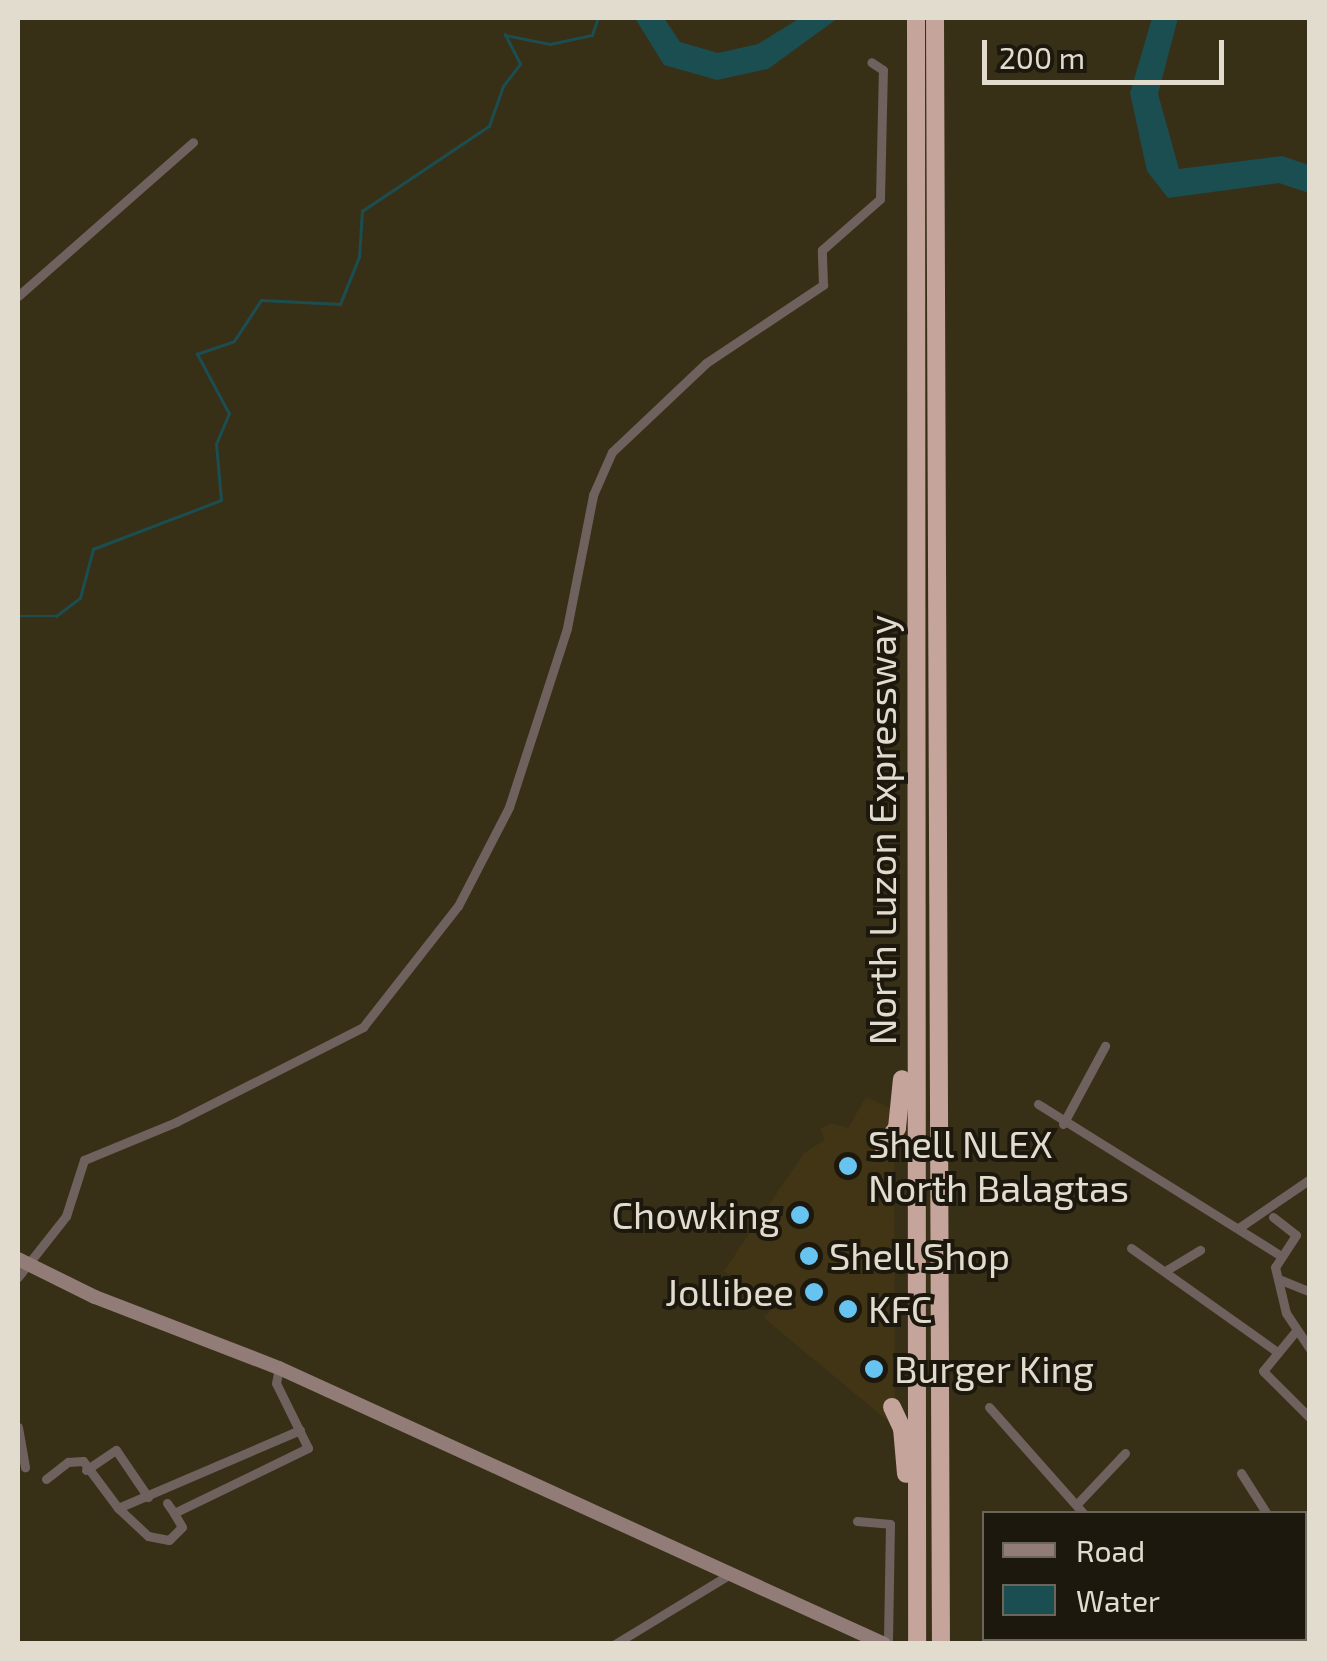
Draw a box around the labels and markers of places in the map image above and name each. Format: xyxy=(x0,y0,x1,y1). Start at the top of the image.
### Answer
place label: Shell NLEX North Balagtas xyxy=(868,1121,1129,1210)
marker: Shell NLEX North Balagtas xyxy=(837,1155,859,1177)
place label: Chowking xyxy=(611,1192,780,1238)
marker: Chowking xyxy=(789,1204,811,1226)
place label: Shell Shop xyxy=(829,1233,1011,1279)
marker: Shell Shop xyxy=(798,1245,820,1267)
place label: Jollibee xyxy=(665,1269,794,1315)
marker: Jollibee xyxy=(803,1281,825,1303)
place label: KFC xyxy=(868,1286,932,1332)
marker: KFC xyxy=(837,1298,859,1320)
place label: Burger King xyxy=(894,1346,1095,1392)
marker: Burger King xyxy=(863,1358,885,1380)

